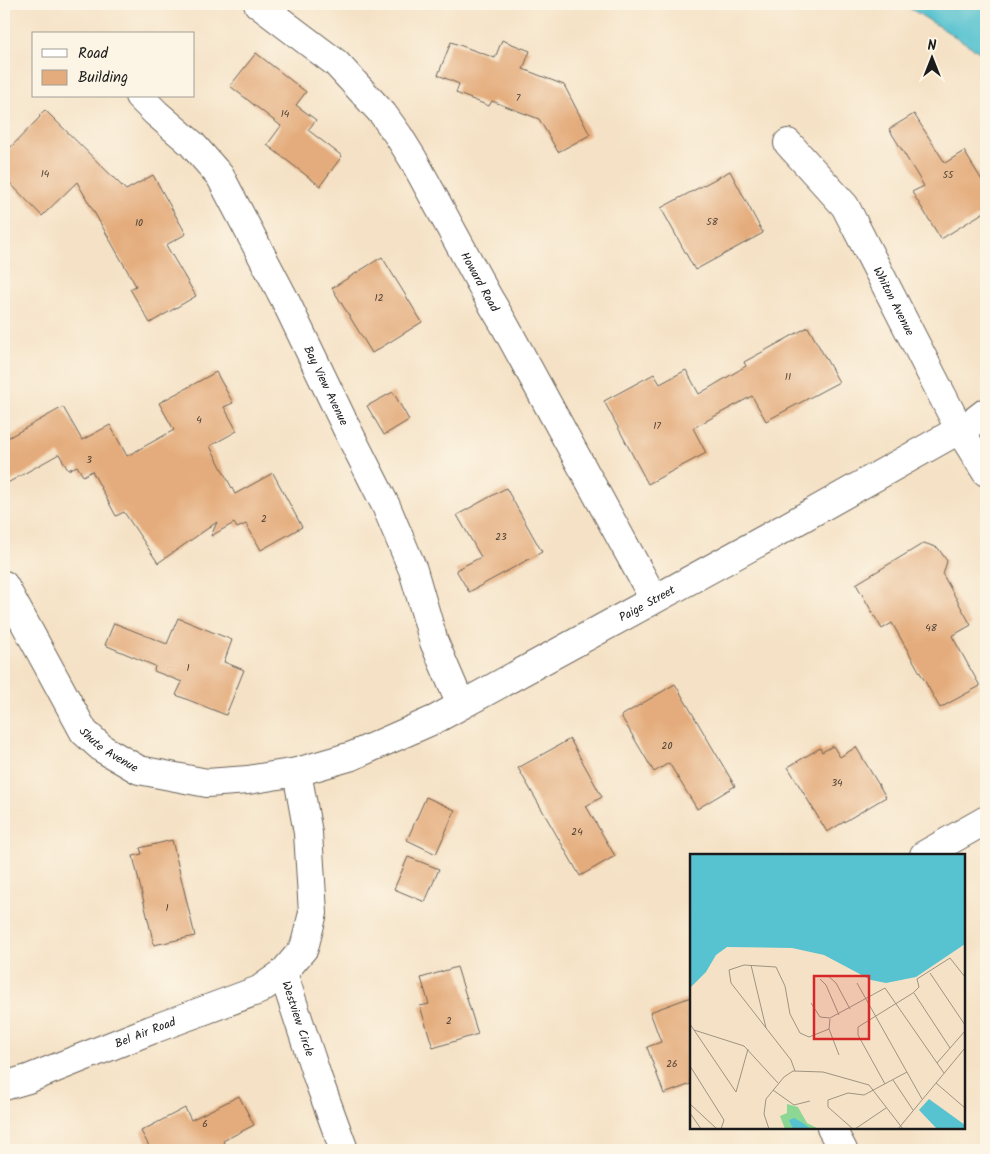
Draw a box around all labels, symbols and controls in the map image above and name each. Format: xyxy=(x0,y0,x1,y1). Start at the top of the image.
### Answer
legend xyxy=(32,32,195,98)
north arrow xyxy=(908,32,958,82)
text: N xyxy=(928,35,937,57)
text: Road xyxy=(78,42,109,66)
text: Building xyxy=(78,66,128,90)
house number: 7 xyxy=(516,90,521,106)
house number: 14 xyxy=(281,106,290,122)
house number: 14 xyxy=(41,166,50,182)
house number: 55 xyxy=(943,167,954,183)
house number: 58 xyxy=(706,214,719,230)
house number: 10 xyxy=(135,215,143,231)
street label: Howard Road xyxy=(455,248,504,316)
street label: Whiton Avenue xyxy=(868,264,919,340)
house number: 12 xyxy=(375,290,384,306)
street label: Bay View Avenue xyxy=(298,343,353,429)
house number: 11 xyxy=(785,369,791,385)
house number: 4 xyxy=(196,412,202,428)
house number: 17 xyxy=(653,418,661,434)
house number: 3 xyxy=(86,452,92,468)
house number: 2 xyxy=(261,511,267,527)
house number: 23 xyxy=(495,529,507,545)
street label: Paige Street xyxy=(616,581,679,627)
house number: 48 xyxy=(925,620,938,636)
house number: 1 xyxy=(186,660,190,676)
street label: Shute Avenue xyxy=(73,724,142,778)
house number: 20 xyxy=(662,738,672,754)
house number: 34 xyxy=(831,775,843,791)
house number: 24 xyxy=(571,824,583,840)
inset map xyxy=(690,854,965,1129)
house number: 1 xyxy=(165,900,169,916)
street label: Westview Circle xyxy=(276,979,319,1060)
street label: Bel Air Road xyxy=(112,1012,179,1053)
house number: 2 xyxy=(446,1013,452,1029)
house number: 26 xyxy=(666,1056,678,1072)
house number: 6 xyxy=(202,1116,208,1132)

